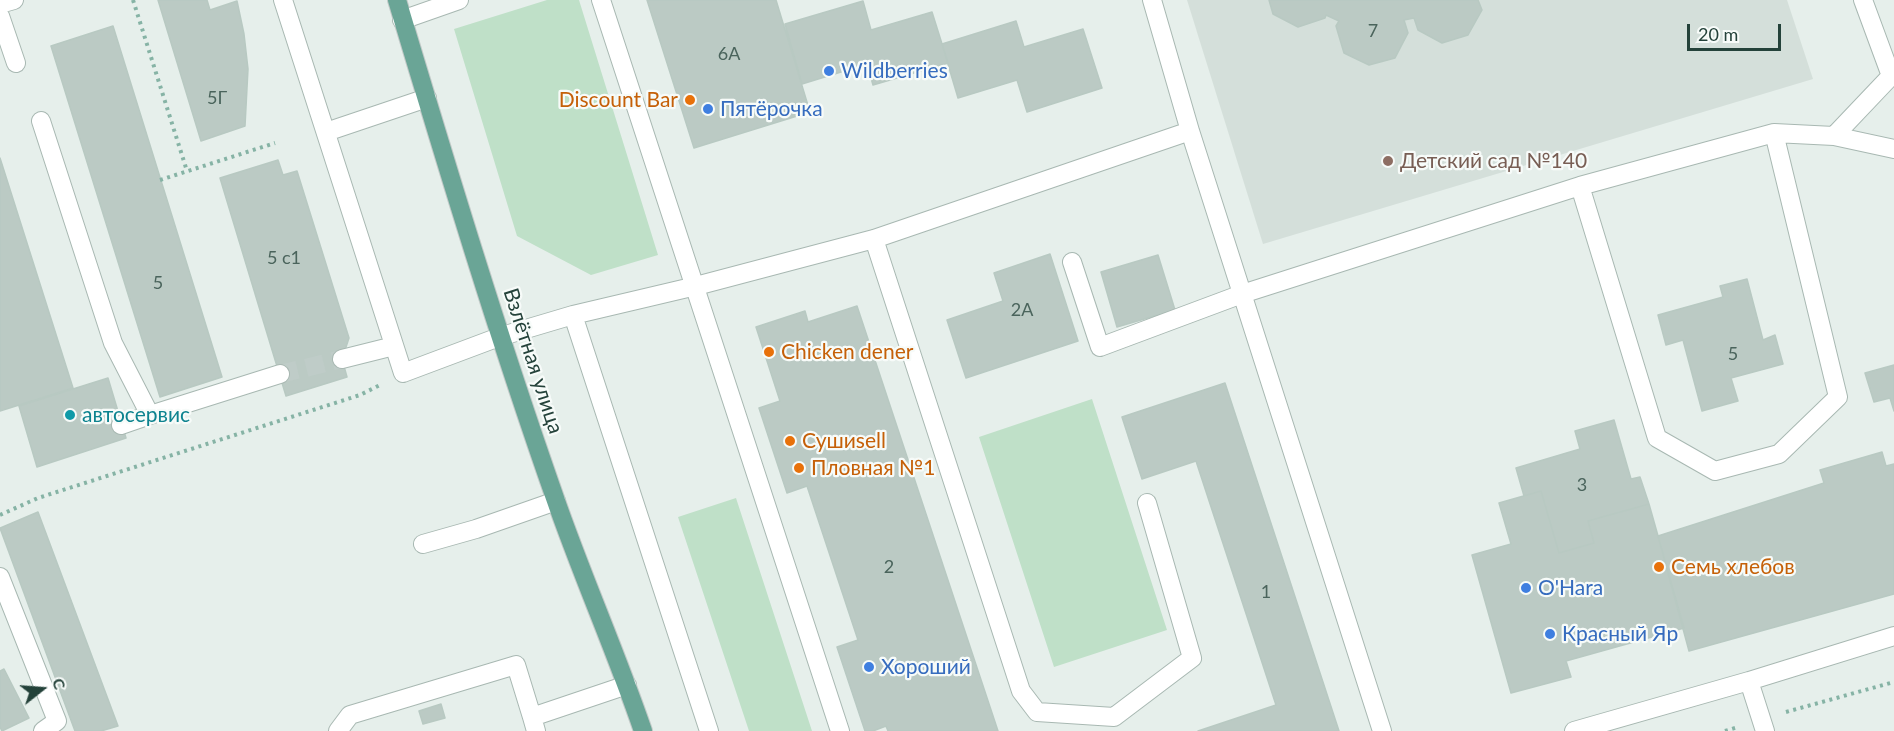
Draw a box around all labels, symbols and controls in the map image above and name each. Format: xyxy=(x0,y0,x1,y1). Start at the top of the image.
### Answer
scale bar xyxy=(1690,12,1784,50)
house number: 7 xyxy=(1368,20,1378,42)
text: 20 m xyxy=(1698,23,1738,45)
house number: 6А xyxy=(718,43,740,65)
place label: Wildberries xyxy=(841,58,948,84)
marker: Wildberries xyxy=(822,64,836,78)
house number: 5Г xyxy=(207,87,227,109)
place label: Discount Bar xyxy=(559,87,678,113)
marker: Discount Bar xyxy=(683,93,697,107)
place label: Пятёрочка xyxy=(720,96,823,122)
marker: Пятёрочка xyxy=(701,102,715,116)
place label: Детский сад №140 xyxy=(1400,148,1587,174)
marker: Детский сад №140 xyxy=(1381,154,1395,168)
house number: 5 с1 xyxy=(267,247,301,269)
house number: 5 xyxy=(153,272,163,294)
street label: Взлётная улица xyxy=(498,285,568,437)
house number: 2А xyxy=(1011,299,1033,321)
place label: Chicken dener xyxy=(781,339,913,365)
house number: 5 xyxy=(1728,343,1738,365)
marker: Chicken dener xyxy=(762,345,776,359)
place label: автосервис xyxy=(82,402,190,428)
marker: автосервис xyxy=(63,408,77,422)
place label: Сушиsell xyxy=(802,428,886,454)
marker: Сушиsell xyxy=(783,434,797,448)
place label: Пловная №1 xyxy=(811,455,935,481)
marker: Пловная №1 xyxy=(792,461,806,475)
house number: 3 xyxy=(1577,474,1587,496)
place label: Семь хлебов xyxy=(1671,554,1795,580)
house number: 2 xyxy=(884,556,894,578)
marker: Семь хлебов xyxy=(1652,560,1666,574)
place label: O'Hara xyxy=(1538,575,1603,601)
house number: 1 xyxy=(1261,581,1271,603)
marker: O'Hara xyxy=(1519,581,1533,595)
place label: Красный Яр xyxy=(1562,621,1678,647)
marker: Красный Яр xyxy=(1543,627,1557,641)
place label: Хороший xyxy=(881,654,971,680)
north arrow xyxy=(12,659,72,719)
marker: Хороший xyxy=(862,660,876,674)
text: С xyxy=(49,676,70,691)

